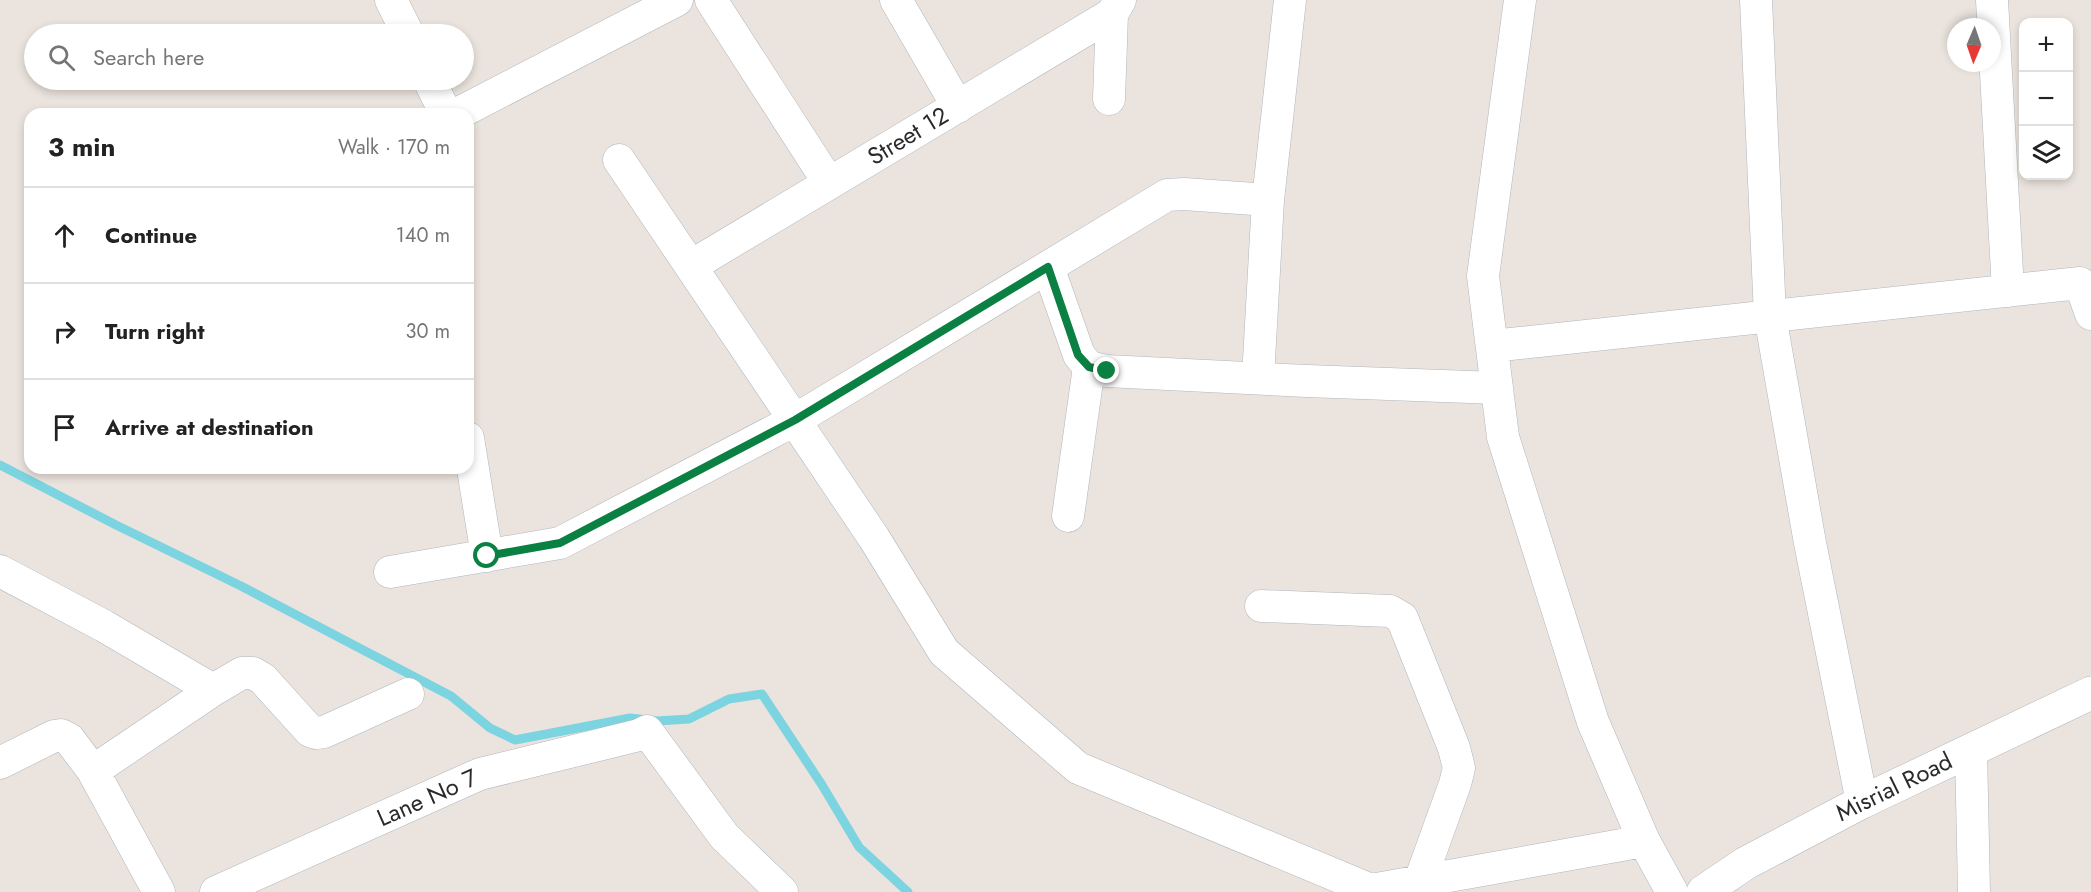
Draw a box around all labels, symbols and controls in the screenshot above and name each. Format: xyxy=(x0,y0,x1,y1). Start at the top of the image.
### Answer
north arrow xyxy=(1947,18,2001,72)
map controls xyxy=(2019,18,2073,180)
button: + xyxy=(2019,18,2073,72)
search box xyxy=(24,24,474,90)
icon: search xyxy=(45,41,78,74)
text: Search here xyxy=(93,41,204,73)
button: − xyxy=(2019,72,2073,126)
street label: Street 12 xyxy=(861,98,955,173)
button: layers xyxy=(2019,126,2073,180)
text: 3 min xyxy=(48,128,115,166)
text: Walk · 170 m xyxy=(338,133,450,162)
icon: ahead xyxy=(48,219,81,252)
text: Continue xyxy=(105,219,197,251)
text: 140 m xyxy=(396,221,450,250)
icon: right xyxy=(48,315,81,348)
text: Turn right xyxy=(105,315,205,347)
text: 30 m xyxy=(405,317,450,346)
route end xyxy=(1093,357,1119,383)
icon: arrive xyxy=(48,411,81,444)
text: Arrive at destination xyxy=(105,411,314,443)
route start xyxy=(473,542,499,568)
street label: Misrial Road xyxy=(1830,743,1958,830)
street label: Lane No 7 xyxy=(371,760,483,835)

